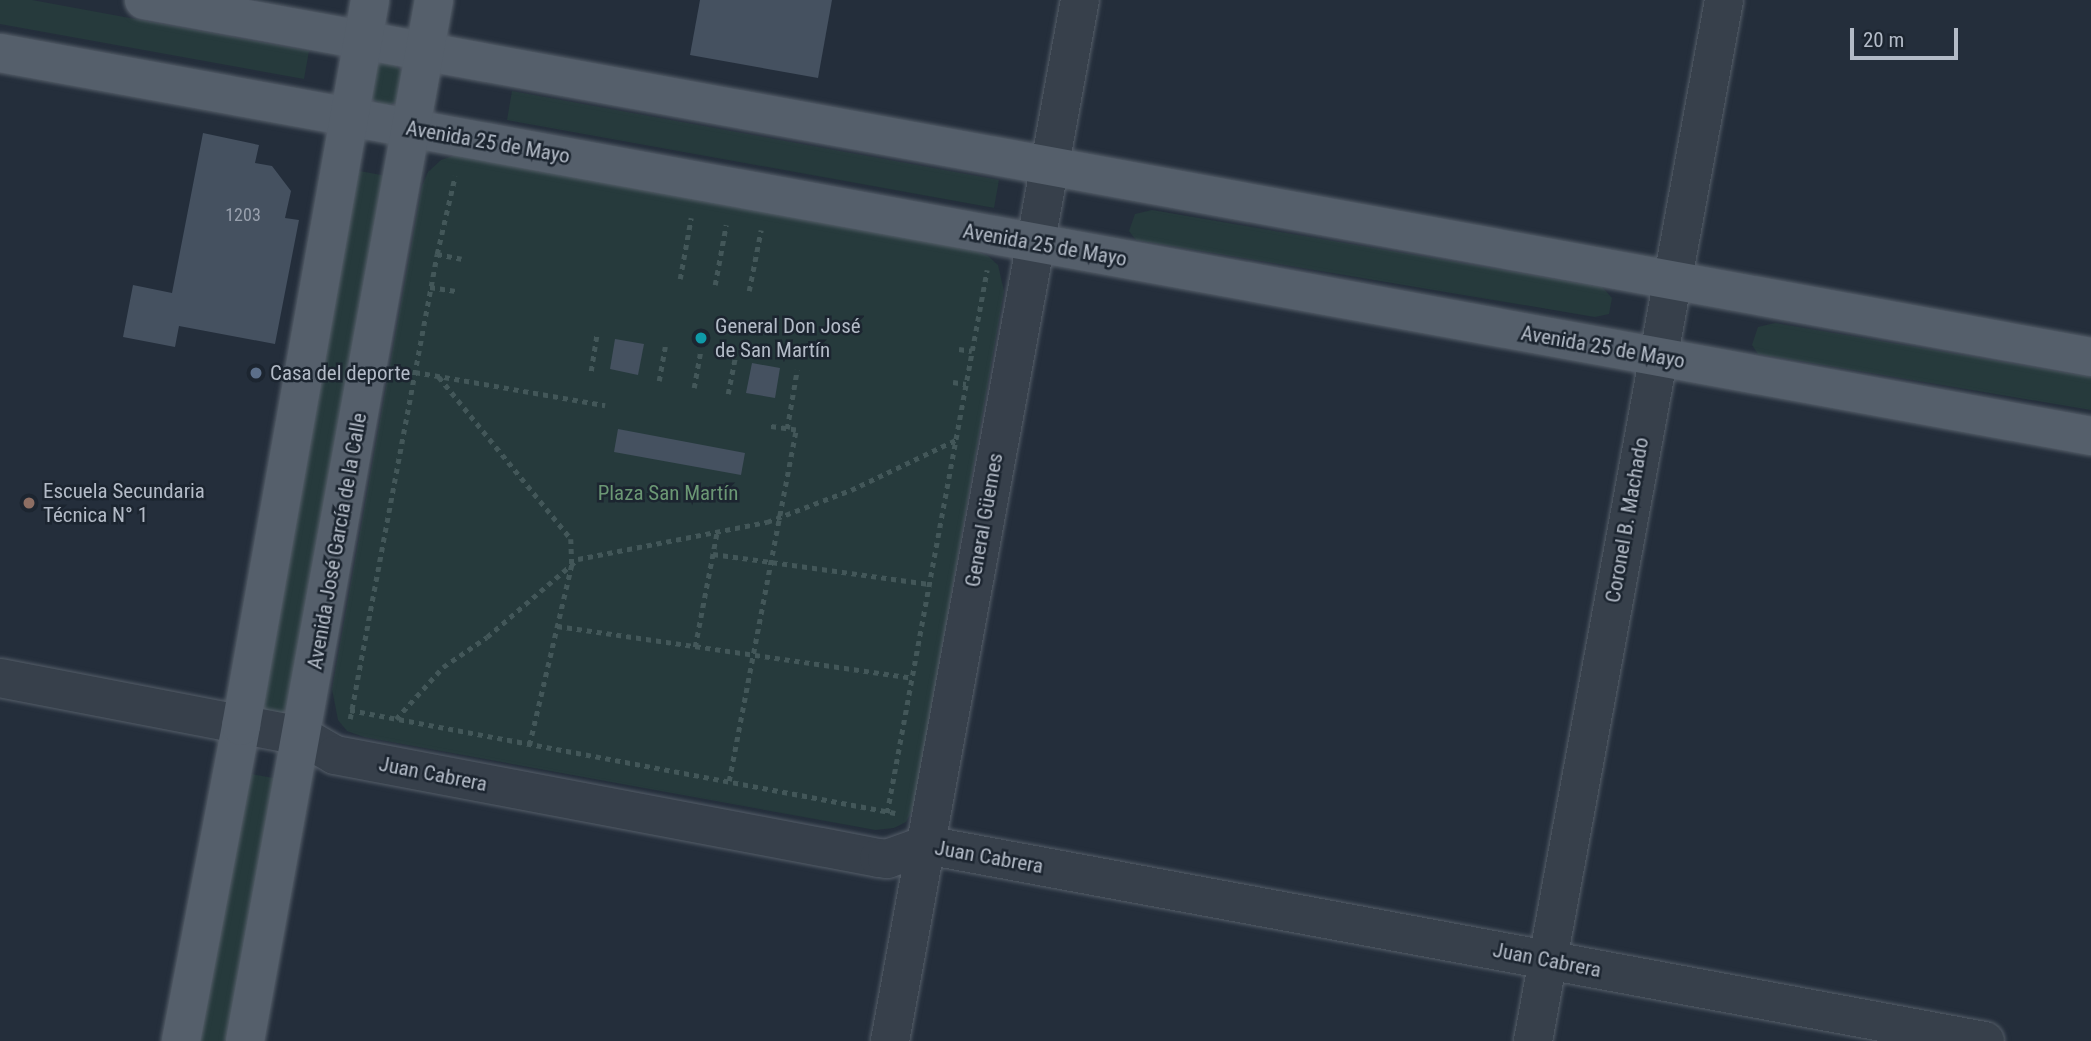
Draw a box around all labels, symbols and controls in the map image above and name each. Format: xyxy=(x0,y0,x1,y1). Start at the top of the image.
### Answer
scale bar xyxy=(1853,14,1962,58)
text: 20 m xyxy=(1863,28,1904,52)
street label: Avenida 25 de Mayo xyxy=(404,115,572,169)
house number: 1203 xyxy=(225,204,261,226)
street label: Avenida 25 de Mayo xyxy=(961,218,1129,272)
place label: General Don José de San Martín xyxy=(715,313,861,363)
street label: Avenida 25 de Mayo xyxy=(1519,320,1687,374)
marker: General Don José de San Martín xyxy=(693,330,709,346)
place label: Casa del deporte xyxy=(270,360,410,386)
marker: Casa del deporte xyxy=(248,365,264,381)
street label: Avenida José García de la Calle xyxy=(302,411,372,671)
street label: Coronel B. Machado xyxy=(1600,435,1654,605)
street label: General Güemes xyxy=(960,451,1008,589)
place label: Escuela Secundaria Técnica N° 1 xyxy=(43,478,205,528)
park label: Plaza San Martín xyxy=(598,480,738,506)
marker: Escuela Secundaria Técnica N° 1 xyxy=(21,495,37,511)
street label: Juan Cabrera xyxy=(377,751,489,797)
street label: Juan Cabrera xyxy=(933,835,1045,879)
street label: Juan Cabrera xyxy=(1491,937,1603,983)

